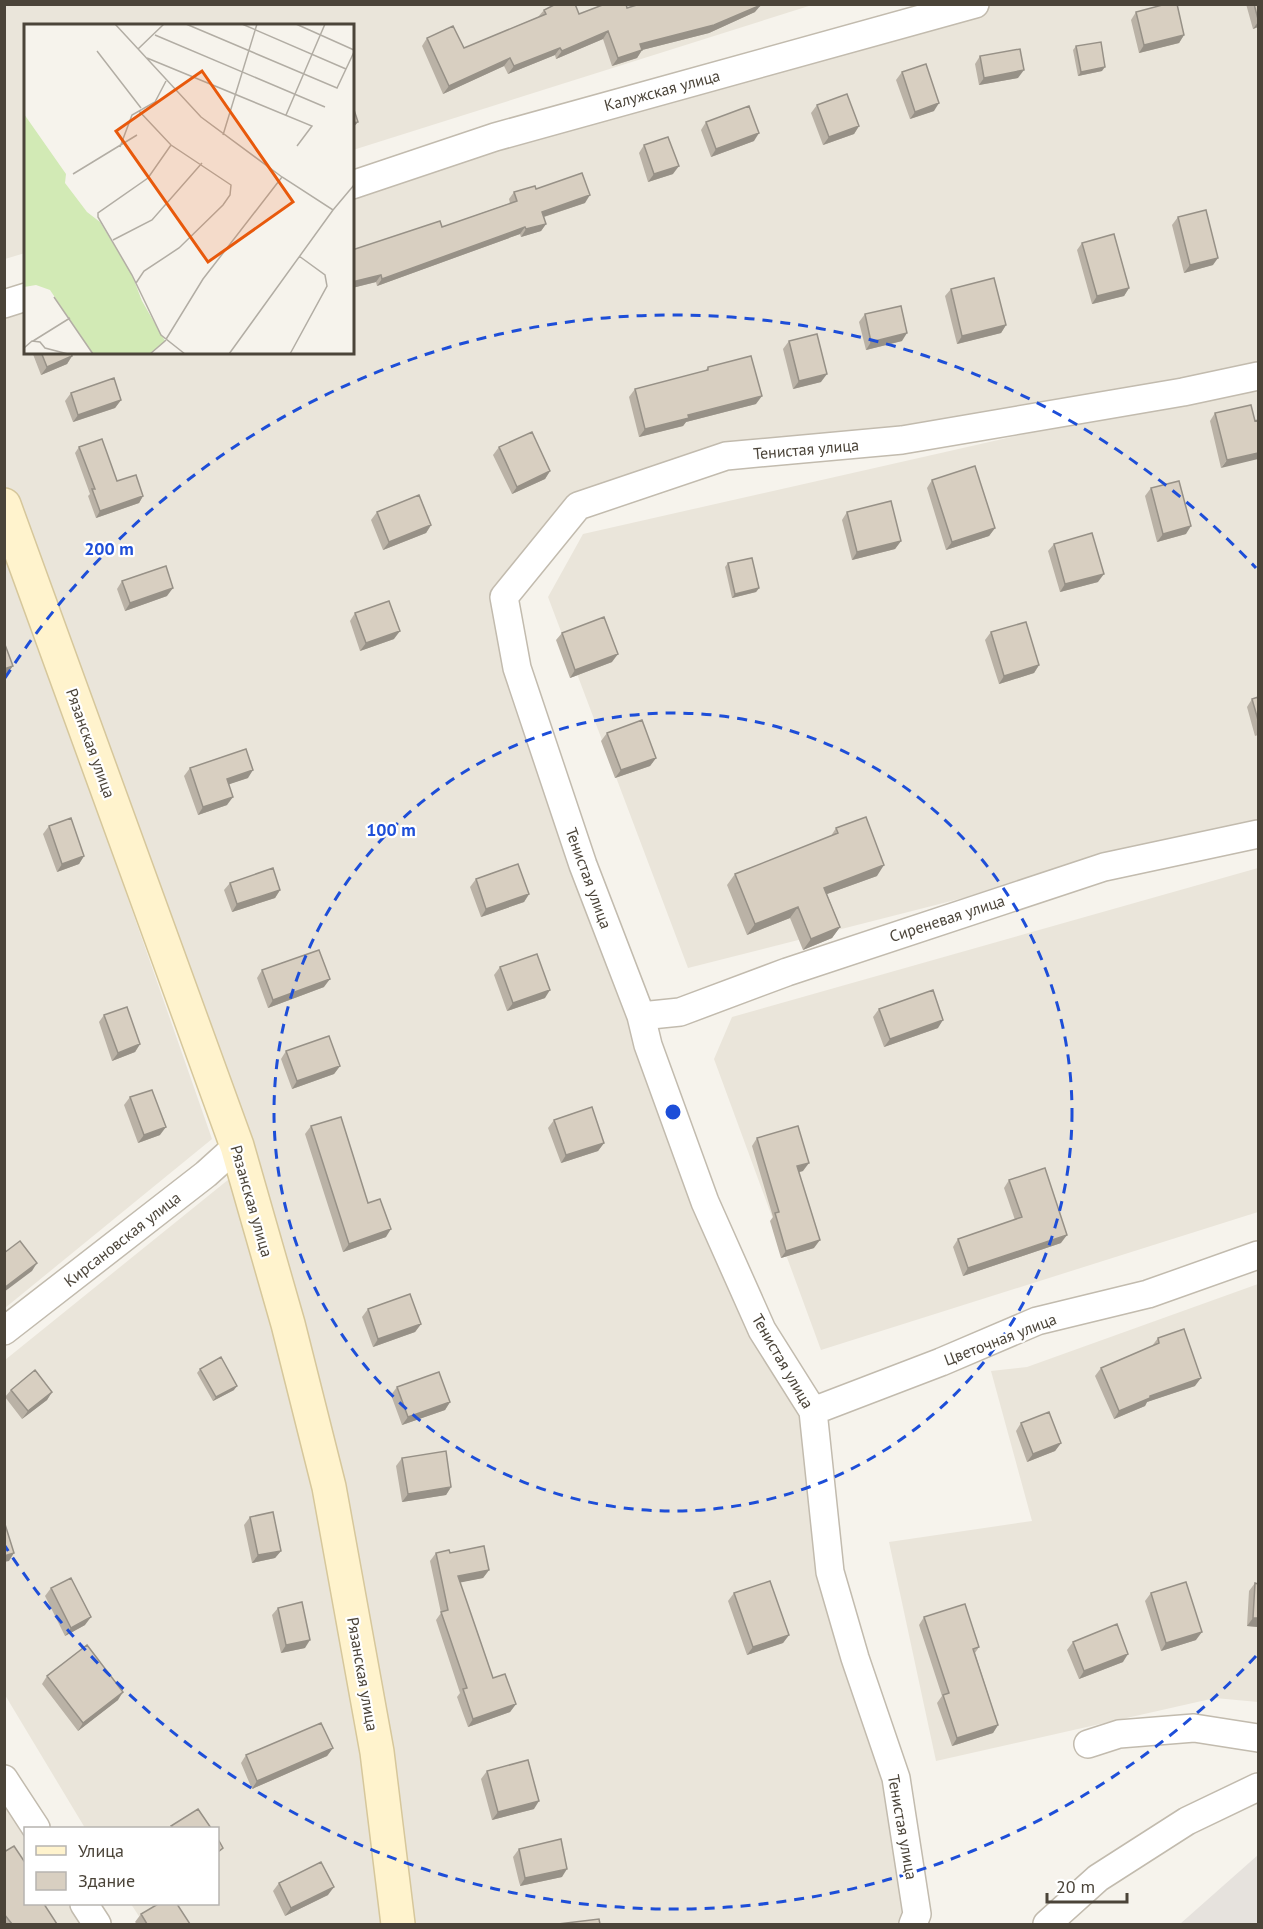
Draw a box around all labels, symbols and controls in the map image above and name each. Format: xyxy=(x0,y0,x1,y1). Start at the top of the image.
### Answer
inset map xyxy=(24,24,354,354)
street label: Калужская улица xyxy=(602,65,722,115)
street label: Тенистая улица xyxy=(752,434,860,464)
text: 200 m xyxy=(84,537,134,560)
street label: Рязанская улица xyxy=(62,685,120,801)
text: 100 m xyxy=(366,818,416,841)
street label: Тенистая улица xyxy=(561,825,617,931)
street label: Сиреневая улица xyxy=(887,890,1007,946)
centre of rings xyxy=(663,1102,683,1122)
street label: Рязанская улица xyxy=(226,1143,278,1259)
street label: Кирсановская улица xyxy=(60,1187,184,1291)
street label: Цветочная улица xyxy=(941,1308,1059,1370)
street label: Тенистая улица xyxy=(748,1310,818,1412)
street label: Рязанская улица xyxy=(343,1615,383,1733)
street label: Тенистая улица xyxy=(884,1773,922,1881)
legend xyxy=(24,1827,219,1905)
text: Улица xyxy=(78,1839,124,1862)
scale bar xyxy=(1047,1866,1126,1904)
text: Здание xyxy=(78,1869,135,1892)
text: 20 m xyxy=(1056,1875,1095,1898)

